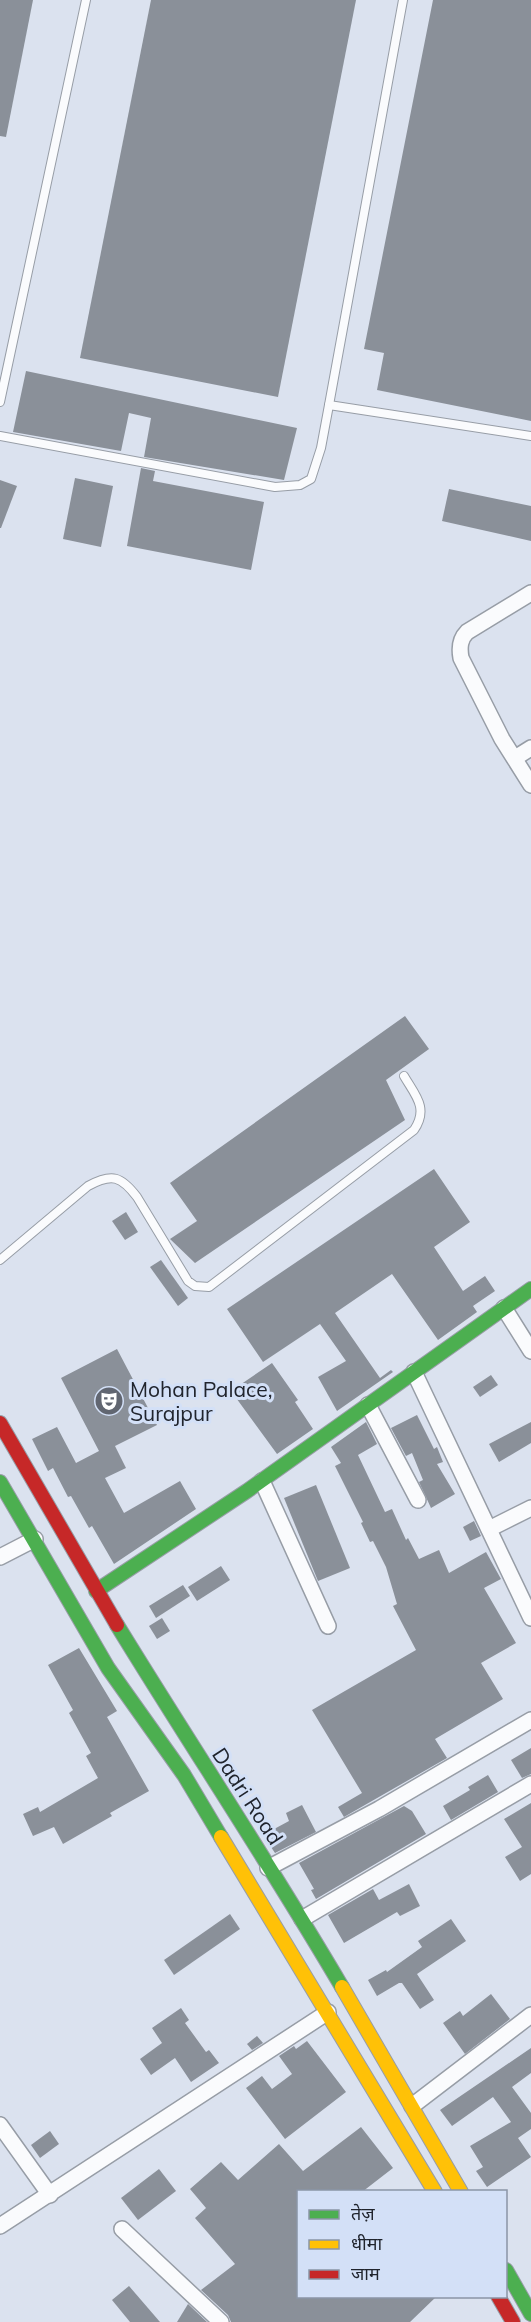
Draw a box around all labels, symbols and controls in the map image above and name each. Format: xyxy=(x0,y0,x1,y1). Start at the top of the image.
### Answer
place label: Mohan Palace, Surajpur xyxy=(130,1376,272,1426)
theatre icon: Mohan Palace, Surajpur xyxy=(93,1385,125,1417)
street label: Dadri Road xyxy=(207,1743,289,1849)
legend xyxy=(297,2190,507,2298)
text: तेज़ xyxy=(351,2202,375,2225)
text: धीमा xyxy=(351,2232,382,2255)
text: जाम xyxy=(351,2262,381,2285)

